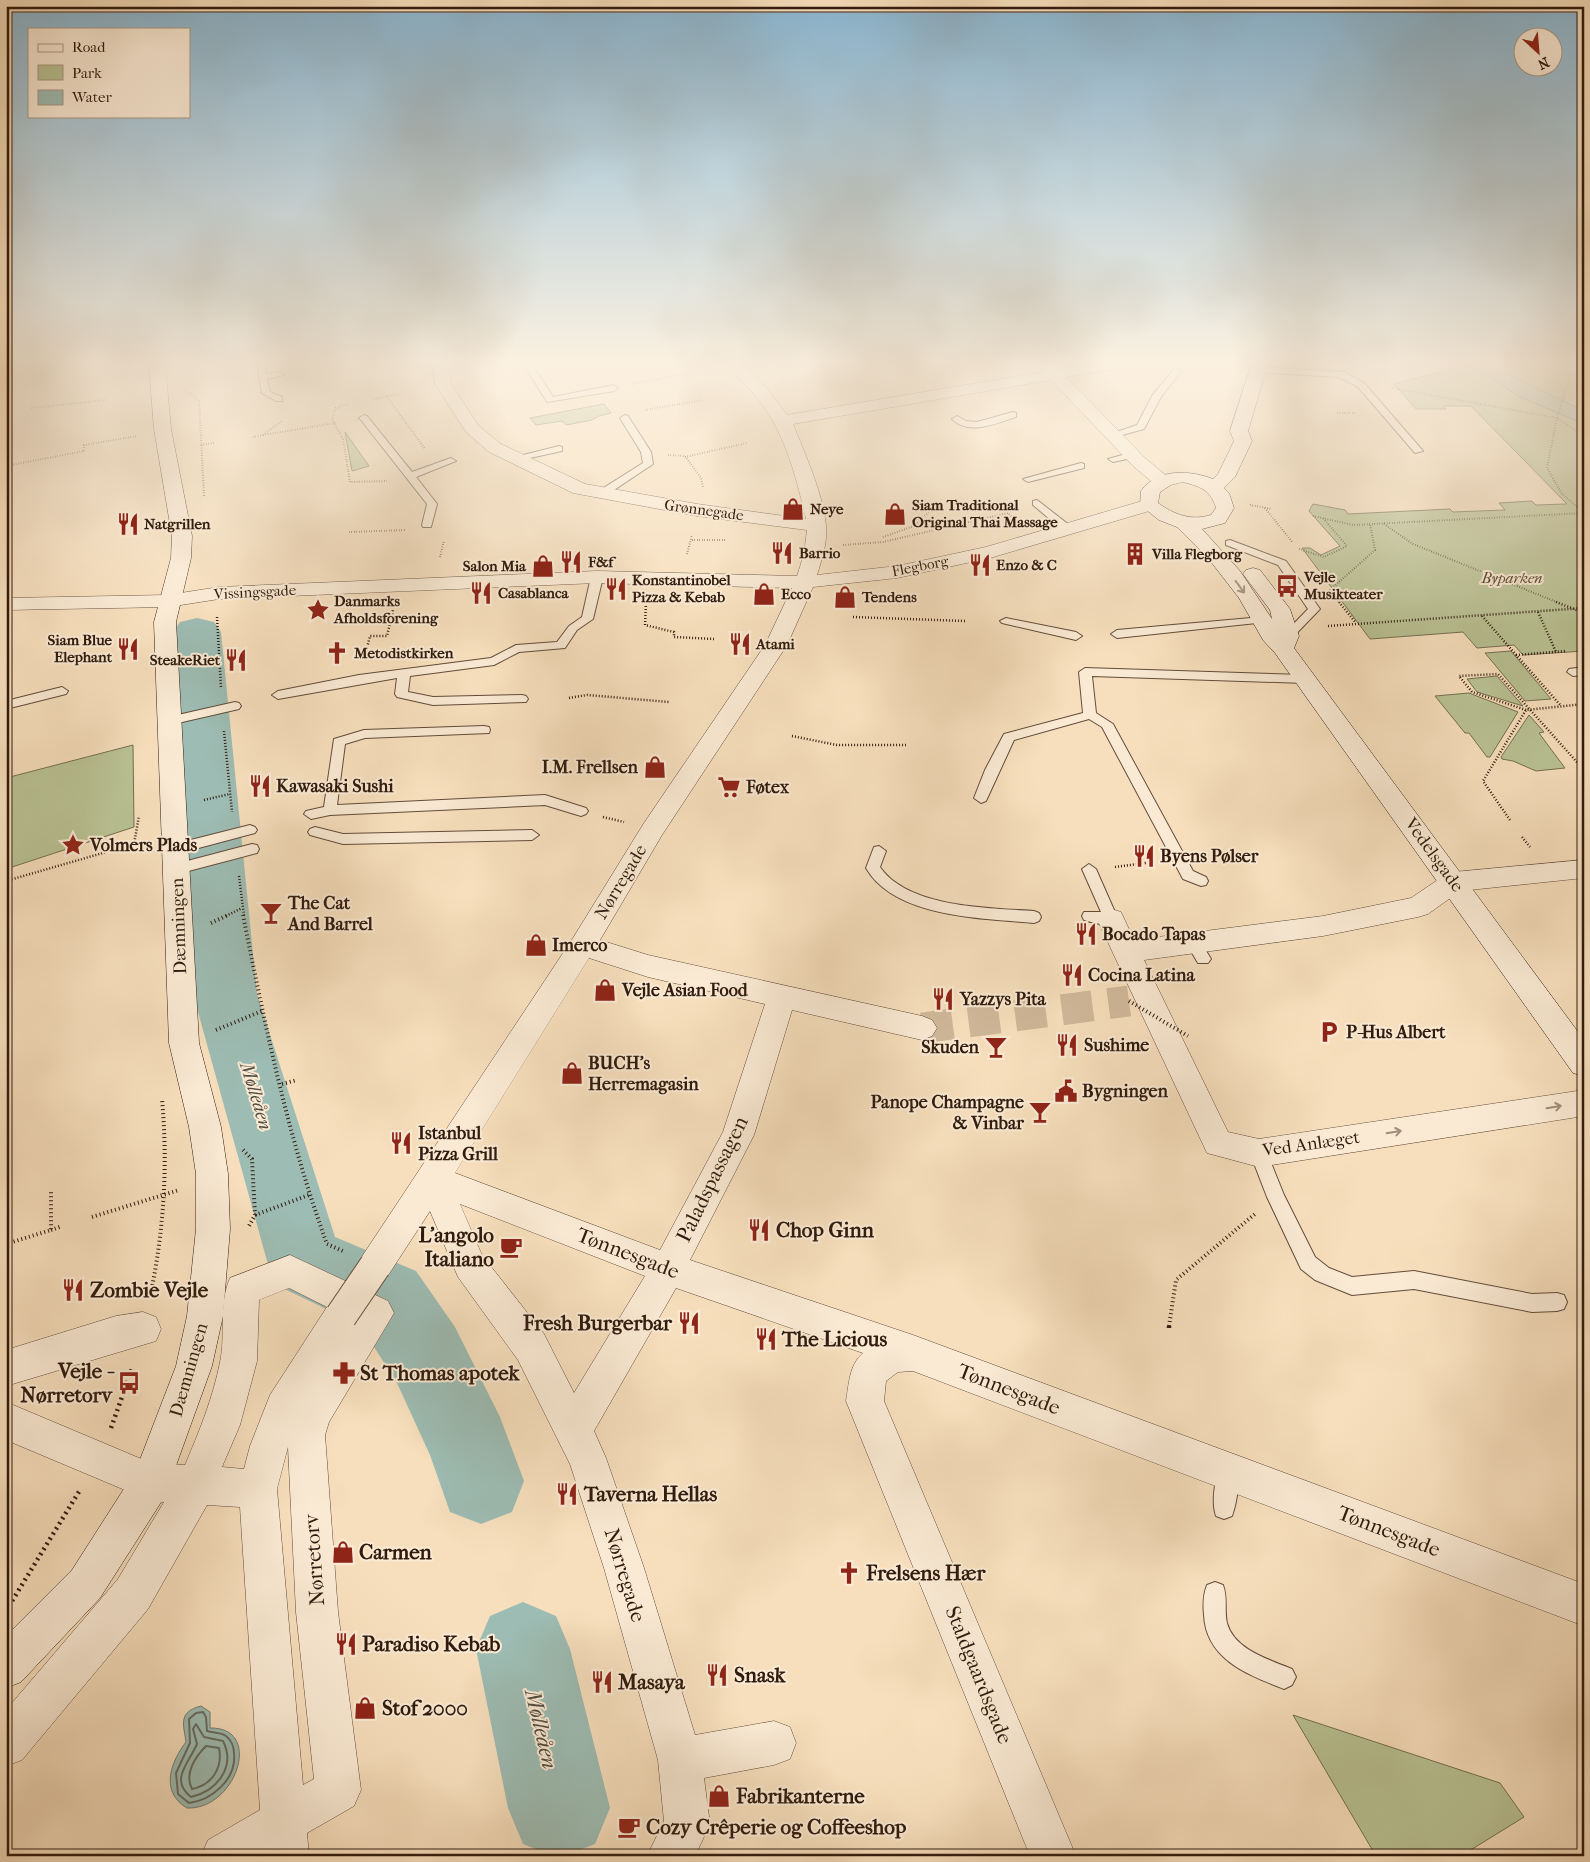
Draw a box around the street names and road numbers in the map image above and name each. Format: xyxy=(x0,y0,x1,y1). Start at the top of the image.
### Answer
street label: Grønnegade xyxy=(663,496,745,525)
street label: Flegborg xyxy=(890,552,951,580)
street label: Vissingsgade xyxy=(212,581,297,603)
street label: Vedelsgade xyxy=(1399,813,1468,896)
street label: Nørregade xyxy=(591,841,651,923)
street label: Dæmningen xyxy=(167,877,191,975)
street label: Paladspassagen xyxy=(671,1112,753,1246)
street label: Ved Anlæget xyxy=(1260,1127,1362,1161)
street label: Tønnesgade xyxy=(573,1222,683,1284)
street label: Dæmningen xyxy=(166,1320,213,1419)
street label: Tønnesgade xyxy=(954,1358,1064,1420)
street label: Tønnesgade xyxy=(1334,1500,1444,1562)
street label: Nørretorv xyxy=(299,1513,329,1607)
street label: Nørregade xyxy=(599,1525,651,1625)
street label: Staldgaardsgade xyxy=(940,1603,1018,1747)

